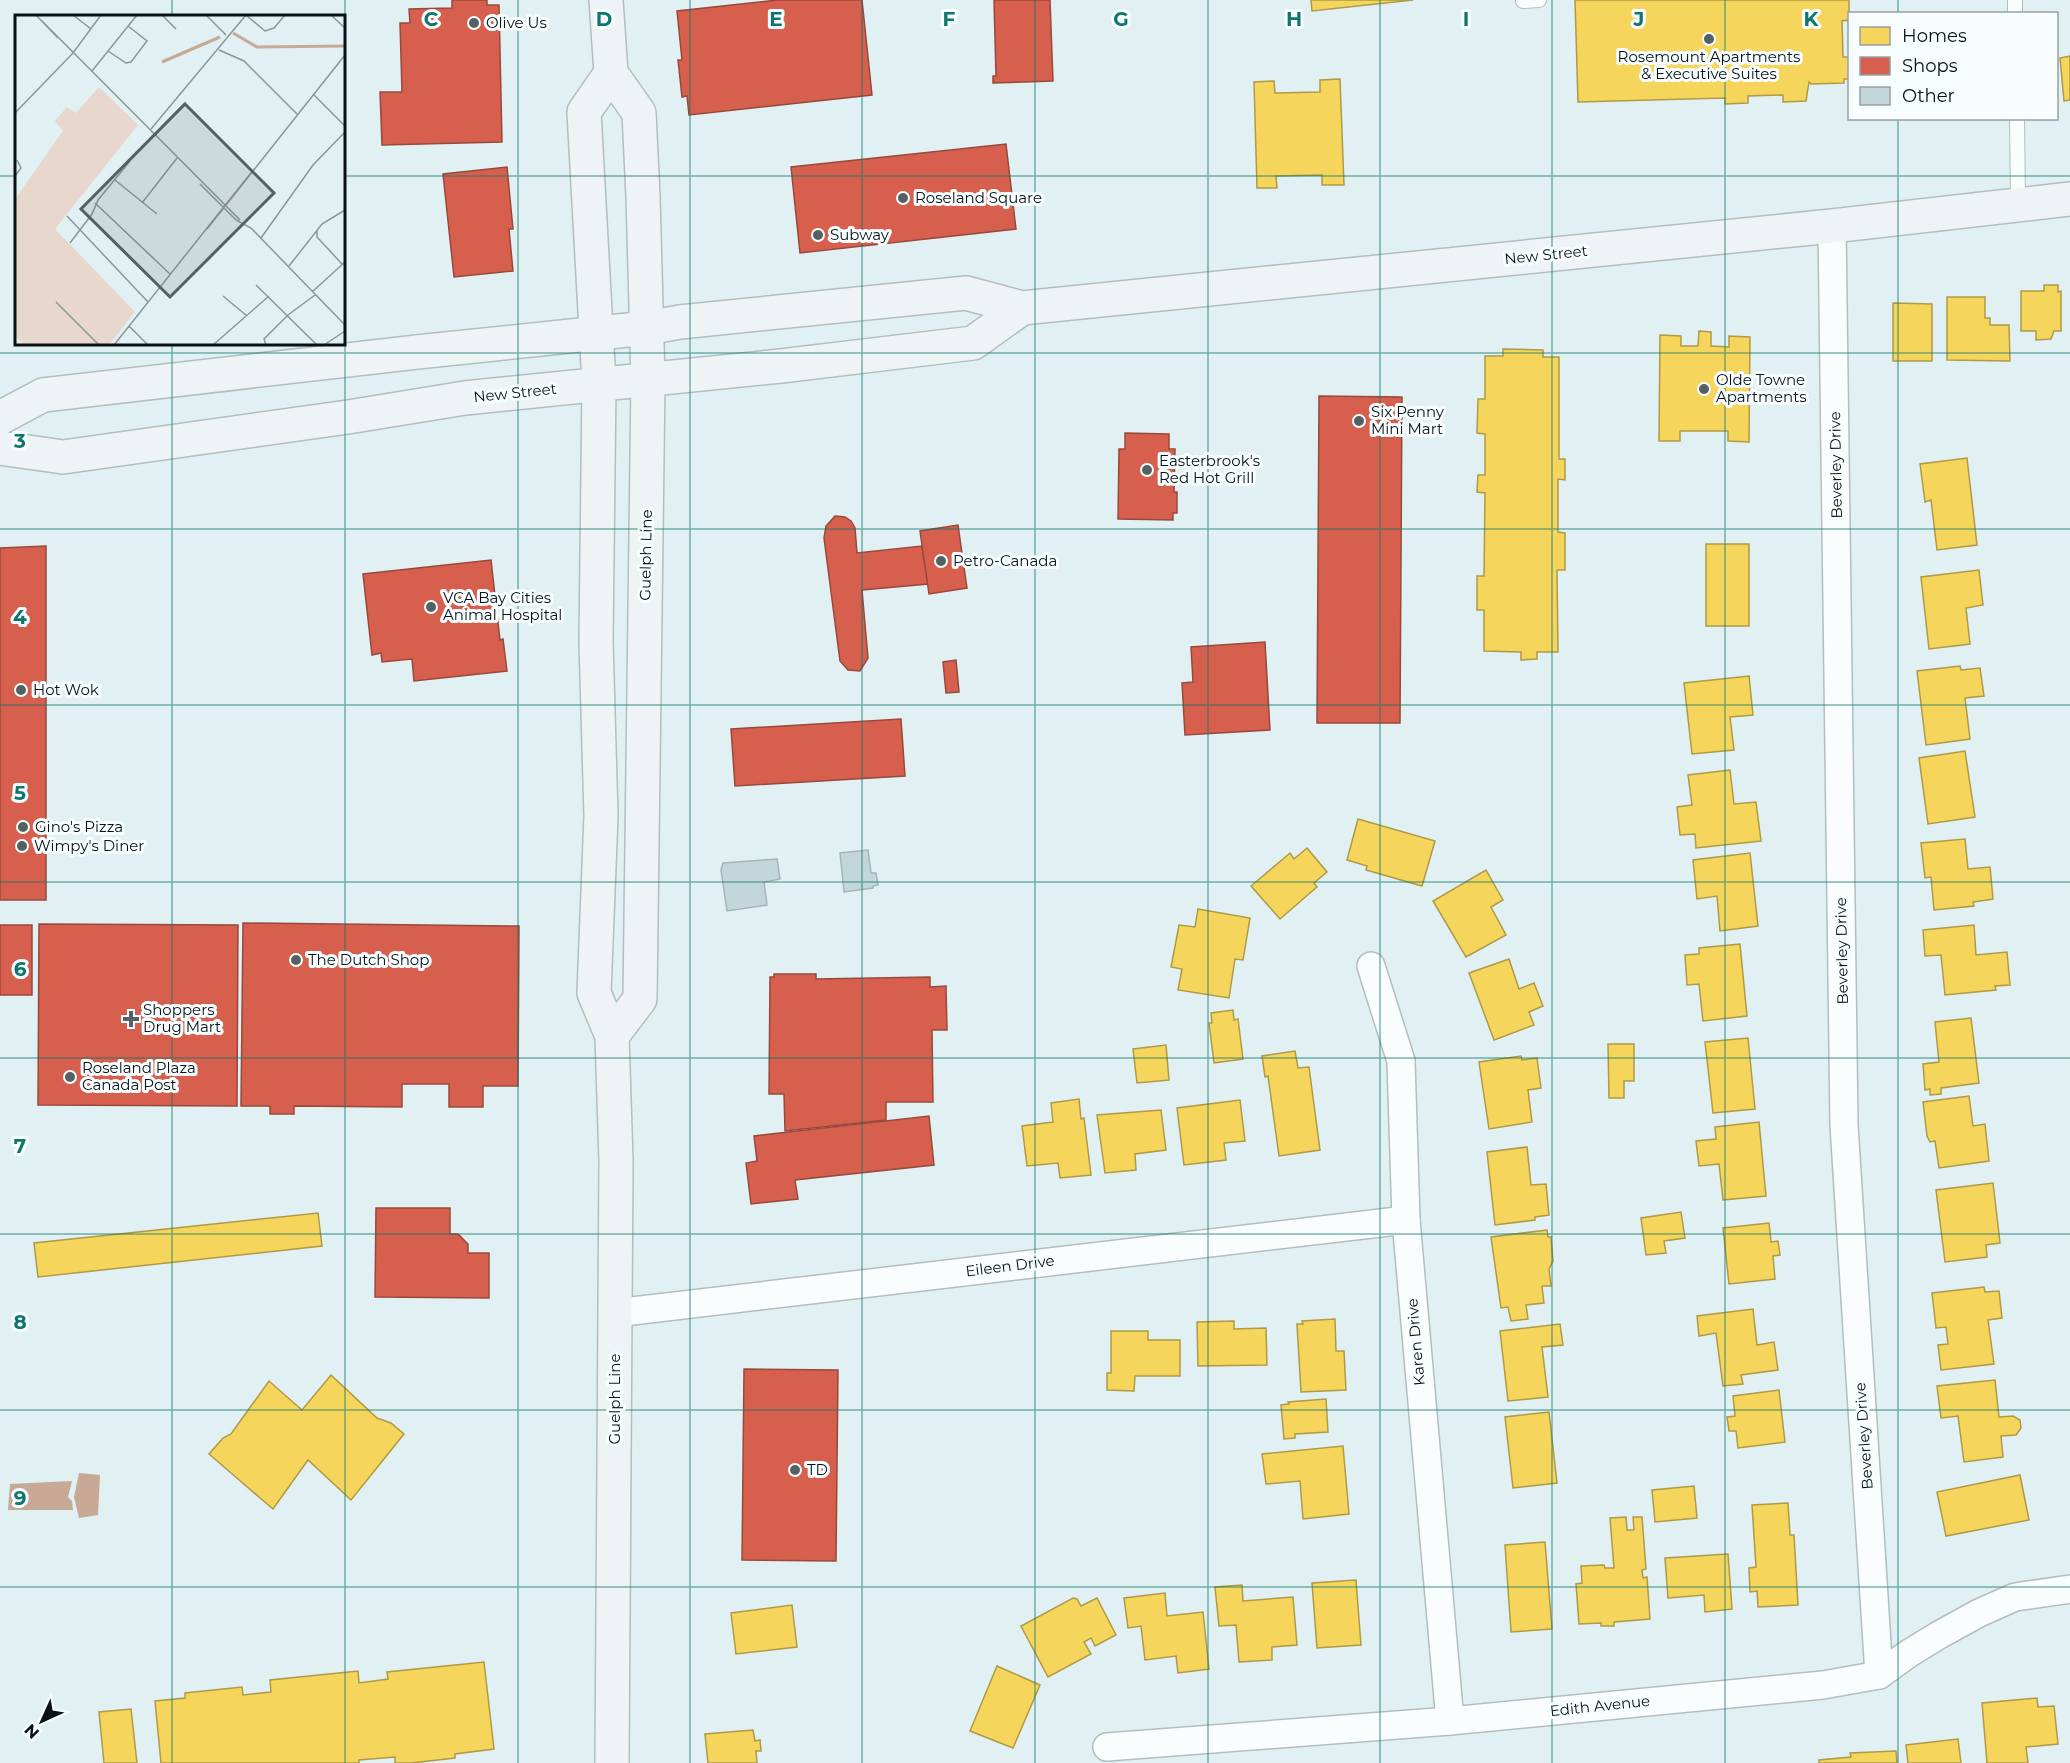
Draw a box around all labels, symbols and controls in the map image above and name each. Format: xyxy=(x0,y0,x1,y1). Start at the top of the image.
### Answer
text: C xyxy=(424,7,439,31)
text: D xyxy=(596,7,612,31)
text: E xyxy=(769,7,783,31)
text: F xyxy=(943,7,956,31)
text: G xyxy=(1113,7,1129,31)
text: H xyxy=(1286,7,1302,31)
text: I xyxy=(1463,7,1469,31)
text: J xyxy=(1633,7,1644,31)
text: K xyxy=(1804,7,1820,31)
legend xyxy=(1848,12,2058,120)
place label: Olive Us xyxy=(486,13,547,32)
inset map xyxy=(15,15,345,345)
marker: Olive Us xyxy=(467,16,481,30)
text: Homes xyxy=(1902,25,1967,47)
marker: Rosemount Apartments & Executive Suites xyxy=(1702,32,1716,46)
place label: Rosemount Apartments & Executive Suites xyxy=(1618,47,1800,83)
text: Shops xyxy=(1902,55,1958,77)
text: Other xyxy=(1902,85,1955,107)
place label: Roseland Square xyxy=(915,188,1042,207)
marker: Roseland Square xyxy=(896,191,910,205)
place label: Subway xyxy=(830,225,890,244)
marker: Subway xyxy=(811,228,825,242)
street label: New Street xyxy=(1503,241,1589,268)
place label: Olde Towne Apartments xyxy=(1716,370,1807,406)
street label: New Street xyxy=(472,379,558,406)
marker: Olde Towne Apartments xyxy=(1697,382,1711,396)
place label: Six Penny Mini Mart xyxy=(1371,402,1445,438)
street label: Beverley Drive xyxy=(1825,411,1846,519)
marker: Six Penny Mini Mart xyxy=(1352,414,1366,428)
text: 3 xyxy=(13,429,26,453)
place label: Easterbrook's Red Hot Grill xyxy=(1159,451,1260,487)
marker: Easterbrook's Red Hot Grill xyxy=(1140,463,1154,477)
street label: Guelph Line xyxy=(635,509,656,601)
place label: Petro-Canada xyxy=(953,551,1057,570)
marker: Petro-Canada xyxy=(934,554,948,568)
place label: VCA Bay Cities Animal Hospital xyxy=(443,588,562,624)
marker: VCA Bay Cities Animal Hospital xyxy=(424,600,438,614)
text: 4 xyxy=(13,605,27,629)
place label: Hot Wok xyxy=(33,680,99,699)
marker: Hot Wok xyxy=(14,683,28,697)
text: 5 xyxy=(14,781,26,805)
place label: Gino's Pizza xyxy=(35,817,123,836)
marker: Gino's Pizza xyxy=(16,820,30,834)
place label: Wimpy's Diner xyxy=(34,836,144,855)
marker: Wimpy's Diner xyxy=(15,839,29,853)
street label: Beverley Drive xyxy=(1831,897,1852,1005)
place label: The Dutch Shop xyxy=(308,950,429,969)
marker: The Dutch Shop xyxy=(289,953,303,967)
text: 6 xyxy=(14,957,27,981)
place label: Shoppers Drug Mart xyxy=(143,1000,221,1036)
marker: Shoppers Drug Mart xyxy=(124,1012,138,1026)
place label: Roseland Plaza Canada Post xyxy=(82,1058,196,1094)
marker: Roseland Plaza Canada Post xyxy=(63,1070,77,1084)
text: 7 xyxy=(14,1134,26,1158)
street label: Eileen Drive xyxy=(964,1251,1056,1280)
street label: Karen Drive xyxy=(1402,1298,1429,1386)
text: 8 xyxy=(13,1310,27,1334)
street label: Guelph Line xyxy=(605,1353,624,1445)
street label: Beverley Drive xyxy=(1850,1382,1877,1490)
place label: TD xyxy=(807,1460,828,1479)
marker: TD xyxy=(788,1463,802,1477)
text: 9 xyxy=(14,1486,26,1510)
north arrow xyxy=(12,1691,72,1751)
street label: Edith Avenue xyxy=(1549,1691,1651,1720)
text: N xyxy=(20,1720,43,1743)

